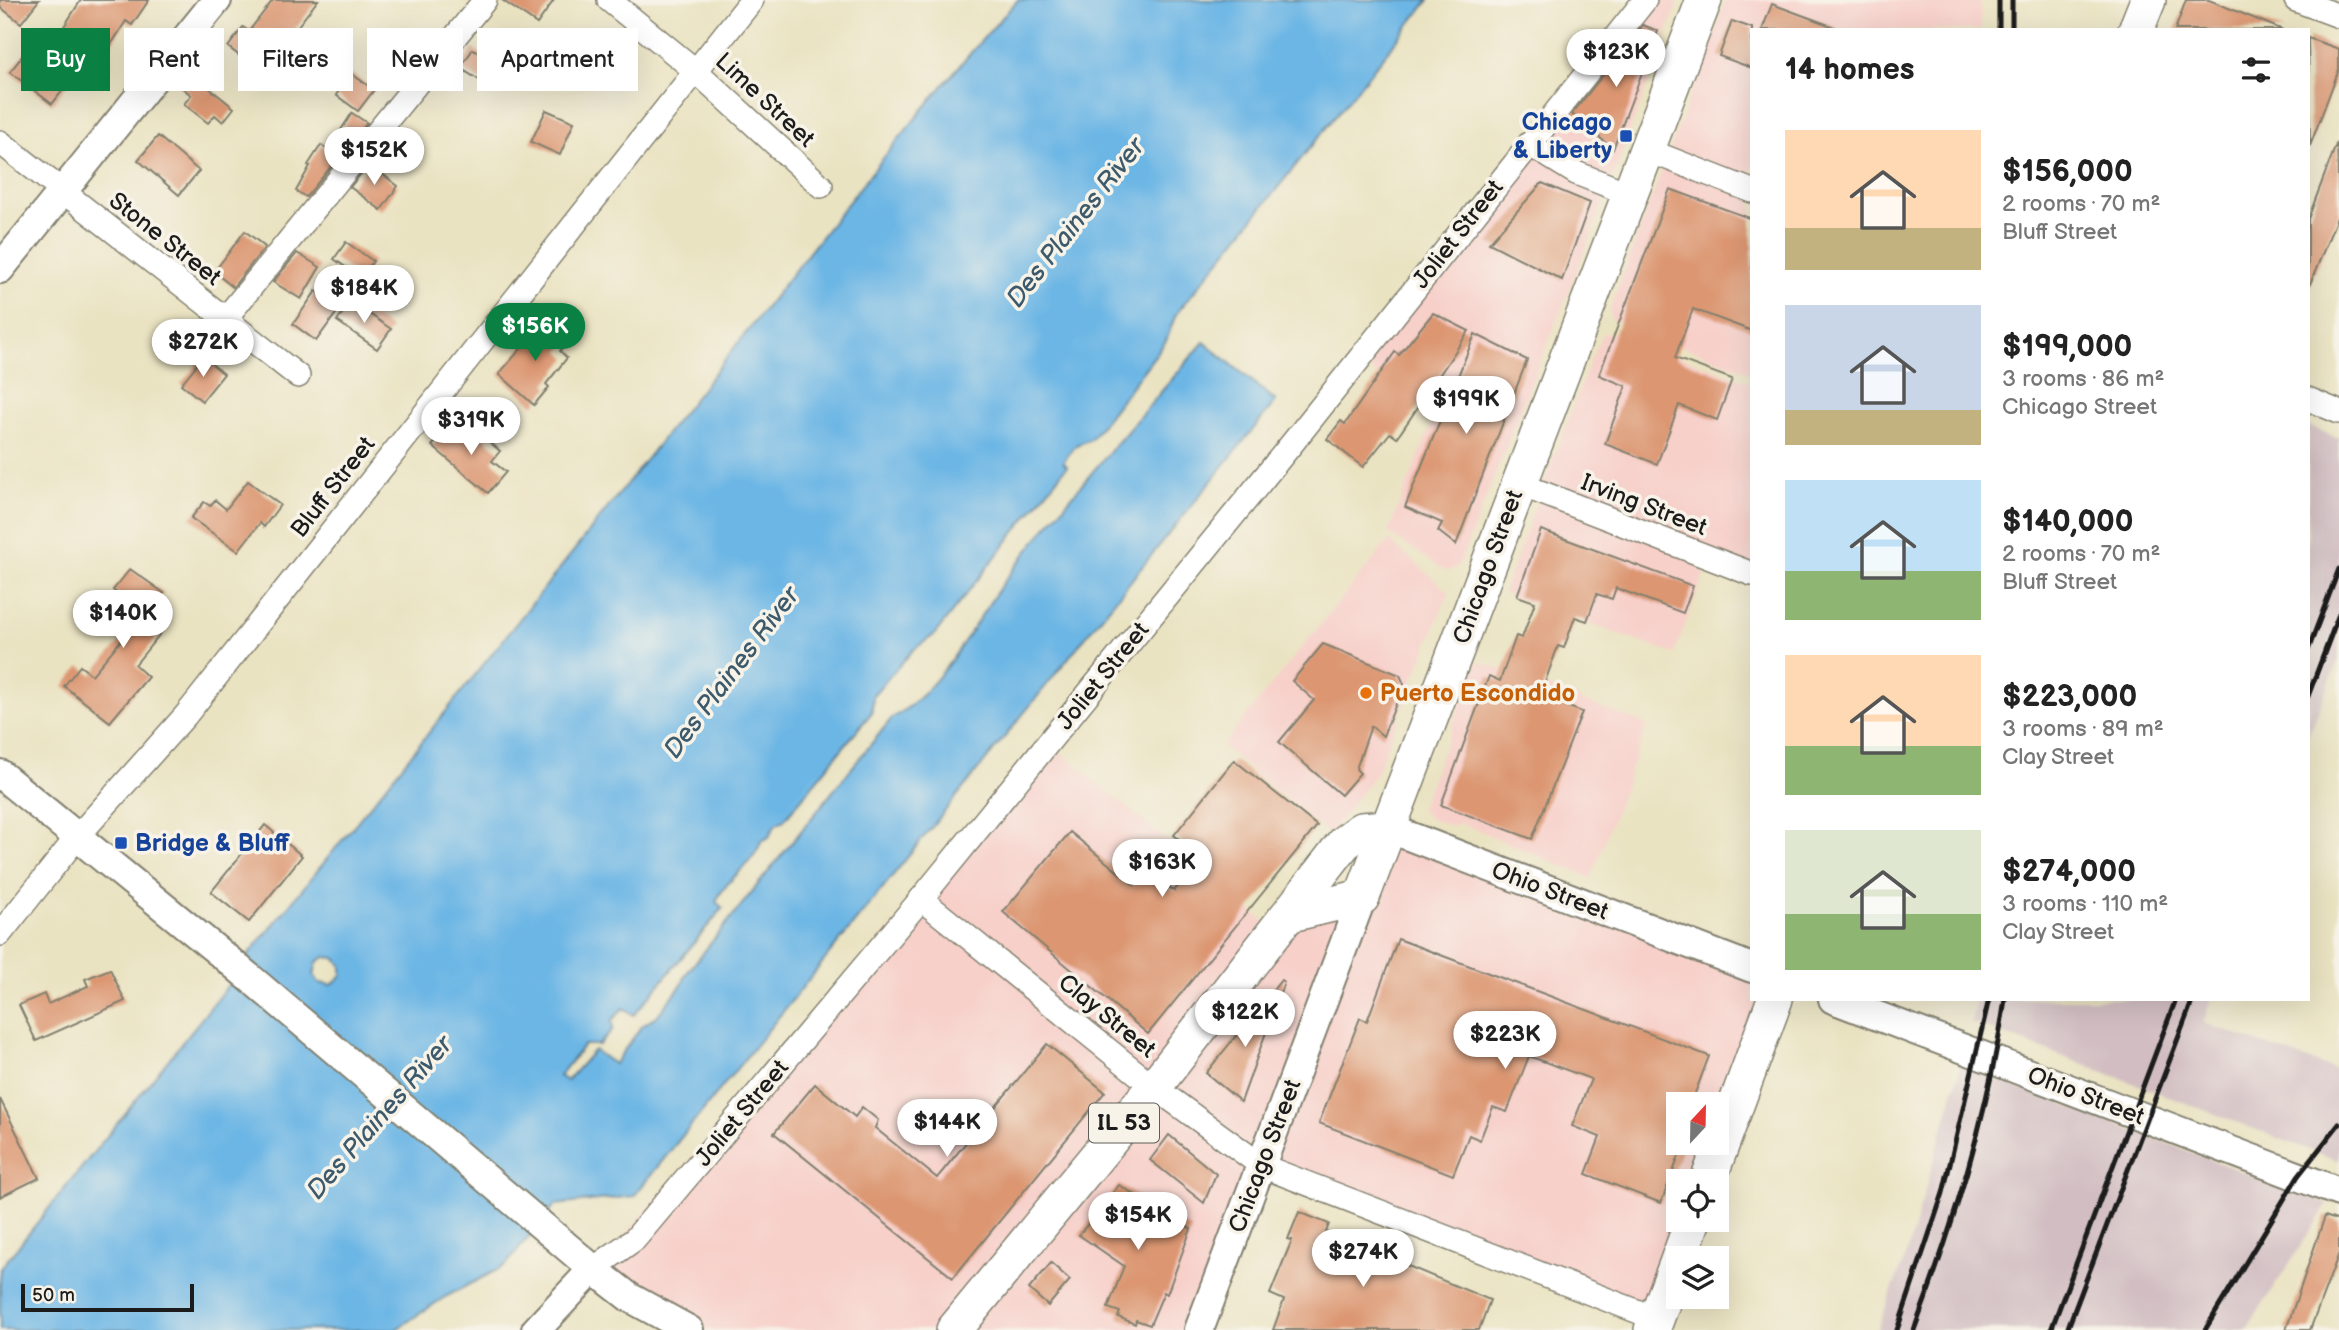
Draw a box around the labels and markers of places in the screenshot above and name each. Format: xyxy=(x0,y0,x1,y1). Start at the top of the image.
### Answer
pin: $123K xyxy=(1567,29,1665,89)
place label: Chicago & Liberty xyxy=(1513,108,1612,165)
pin: $152K xyxy=(325,128,423,187)
marker: Chicago & Liberty xyxy=(1618,128,1634,144)
pin: $184K xyxy=(315,266,413,325)
pin: $156K xyxy=(486,304,584,363)
pin: $272K xyxy=(154,320,252,379)
pin: $199K xyxy=(1417,376,1515,436)
pin: $319K xyxy=(422,398,520,457)
pin: $140K xyxy=(74,590,172,650)
place label: Puerto Escondido xyxy=(1380,679,1575,708)
marker: Puerto Escondido xyxy=(1358,685,1374,701)
place label: Bridge & Bluff xyxy=(135,829,290,858)
marker: Bridge & Bluff xyxy=(113,835,129,851)
pin: $163K xyxy=(1113,839,1211,899)
pin: $122K xyxy=(1196,990,1294,1049)
pin: $223K xyxy=(1456,1012,1554,1071)
pin: $144K xyxy=(898,1100,996,1159)
pin: $154K xyxy=(1089,1192,1187,1252)
pin: $274K xyxy=(1314,1230,1412,1289)

